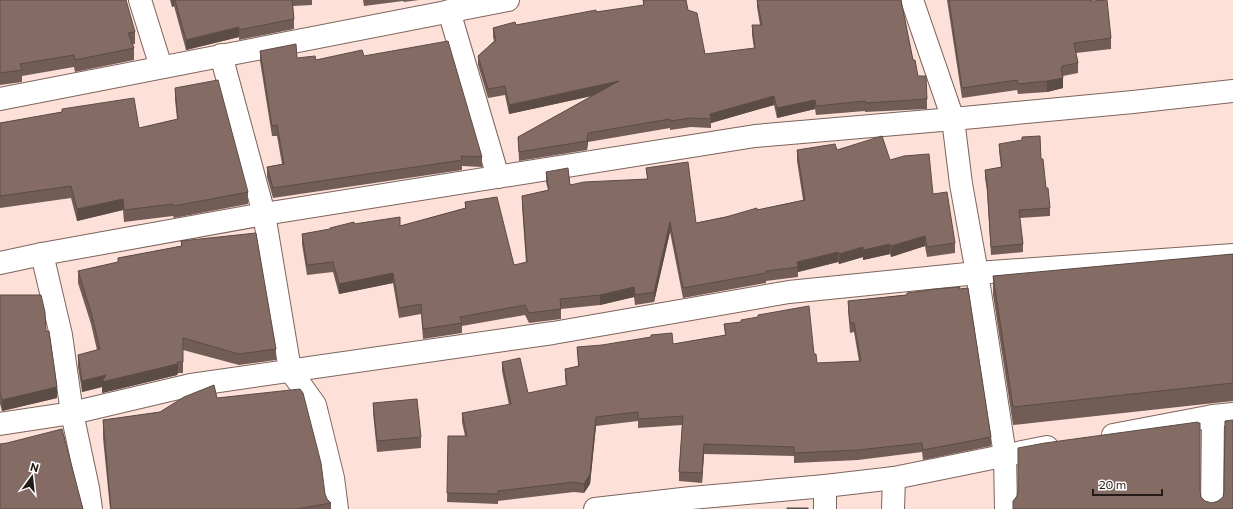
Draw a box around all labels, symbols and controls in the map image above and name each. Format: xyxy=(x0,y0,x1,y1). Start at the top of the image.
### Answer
north arrow xyxy=(12,457,52,497)
text: N xyxy=(29,460,40,474)
scale bar xyxy=(1093,471,1162,497)
text: 20 m xyxy=(1099,477,1126,491)

